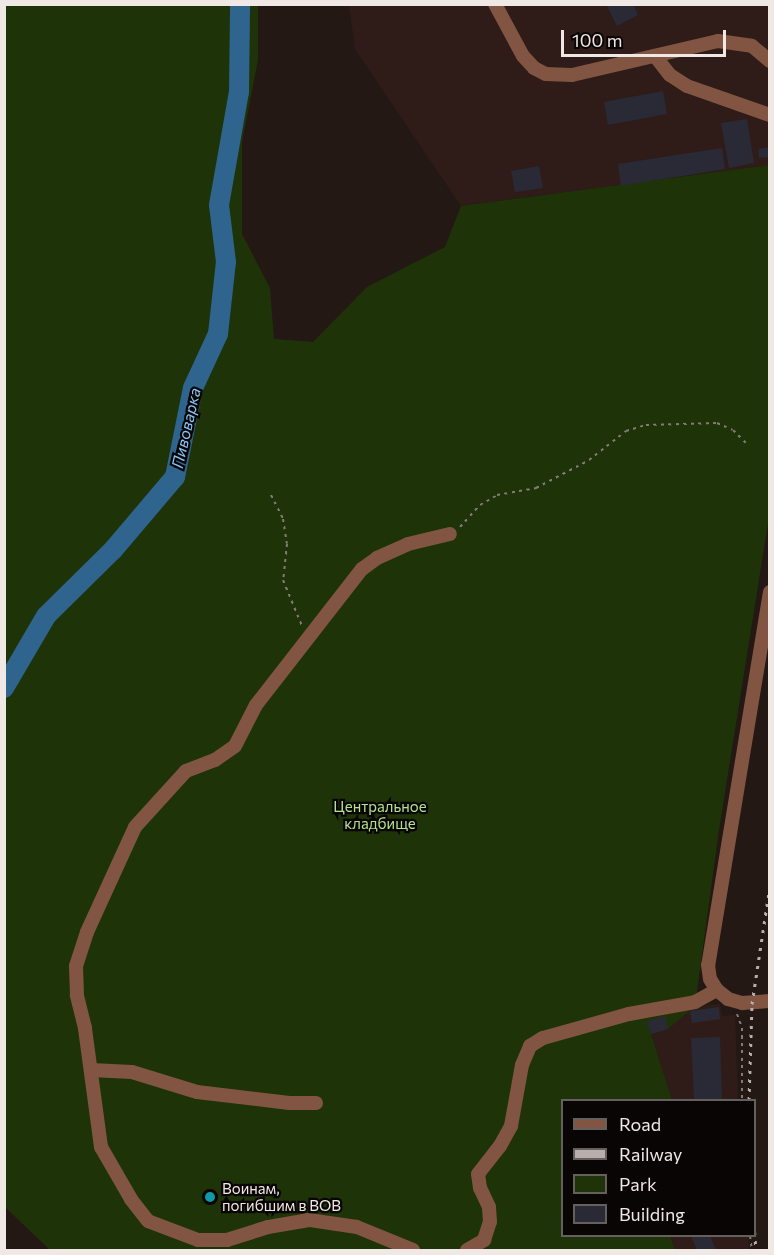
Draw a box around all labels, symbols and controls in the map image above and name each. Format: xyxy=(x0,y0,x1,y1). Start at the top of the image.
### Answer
scale bar xyxy=(564,18,729,56)
text: 100 m xyxy=(572,29,622,51)
water label: Пивоварка xyxy=(167,386,205,470)
park label: Центральное кладбище xyxy=(333,797,427,832)
legend xyxy=(561,1099,756,1237)
text: Road xyxy=(619,1113,661,1135)
text: Railway xyxy=(619,1143,682,1165)
text: Park xyxy=(619,1173,657,1195)
place label: Воинам, погибшим в ВОВ xyxy=(222,1179,341,1214)
marker: Воинам, погибшим в ВОВ xyxy=(203,1190,217,1204)
text: Building xyxy=(619,1203,685,1225)

